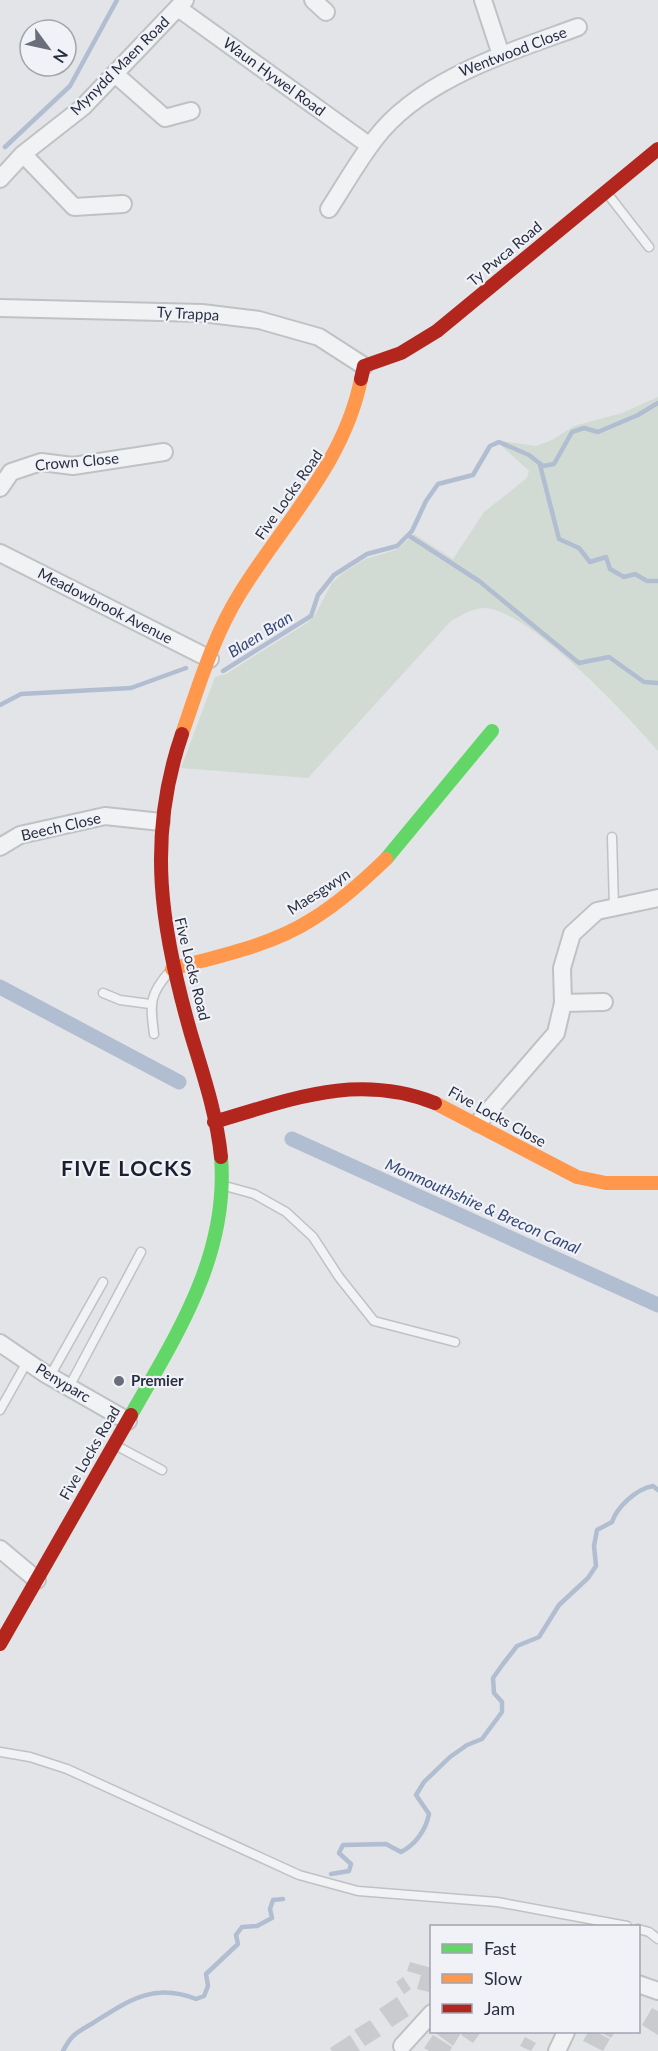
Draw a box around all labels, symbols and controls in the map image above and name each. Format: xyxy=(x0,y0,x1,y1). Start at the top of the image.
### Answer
street label: Mynydd Maen Road xyxy=(66,12,172,118)
north arrow xyxy=(18,18,78,78)
street label: Wentwood Close xyxy=(456,22,569,80)
street label: Waun Hywel Road xyxy=(220,33,329,119)
text: N xyxy=(50,46,72,67)
street label: Ty Pwca Road xyxy=(464,217,545,289)
street label: Ty Trappa xyxy=(156,302,220,324)
street label: Five Locks Road xyxy=(251,446,326,543)
street label: Crown Close xyxy=(34,448,120,474)
street label: Meadowbrook Avenue xyxy=(35,563,176,647)
water label: Blaen Bran xyxy=(224,606,295,661)
street label: Beech Close xyxy=(19,808,102,844)
street label: Maesgwyn xyxy=(284,864,353,918)
street label: Five Locks Road xyxy=(171,915,214,1022)
street label: Five Locks Close xyxy=(446,1082,549,1150)
water label: Monmouthshire & Brecon Canal xyxy=(383,1154,584,1257)
district label: FIVE LOCKS xyxy=(61,1155,193,1180)
street label: Penyparc xyxy=(33,1359,94,1405)
place label: Premier xyxy=(131,1371,184,1389)
marker: Premier xyxy=(112,1374,126,1388)
street label: Five Locks Road xyxy=(55,1402,123,1503)
legend xyxy=(430,1925,640,2033)
text: Fast xyxy=(484,1937,517,1959)
text: Slow xyxy=(484,1967,522,1989)
text: Jam xyxy=(484,1997,515,2019)

